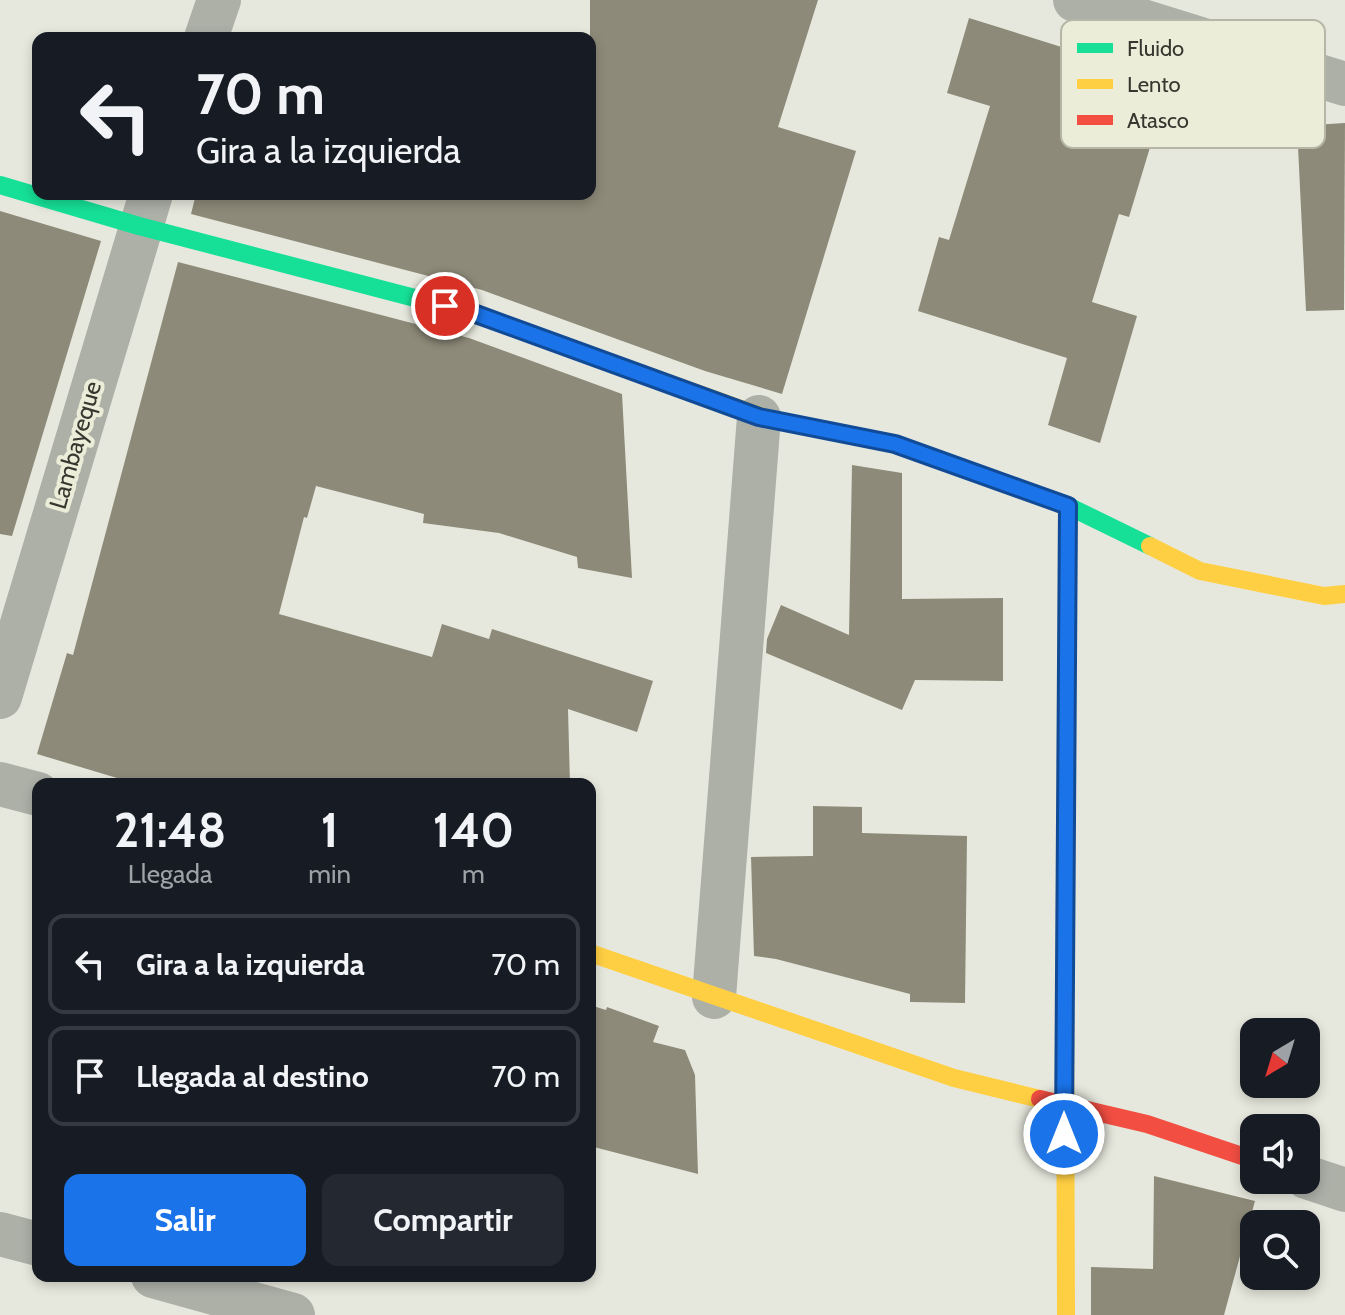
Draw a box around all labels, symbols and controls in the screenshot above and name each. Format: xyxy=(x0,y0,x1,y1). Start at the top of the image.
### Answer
legend xyxy=(1061,20,1325,148)
text: Fluido xyxy=(1127,35,1184,62)
text: 70 m xyxy=(196,60,325,128)
icon: left xyxy=(64,64,168,168)
text: Lento xyxy=(1127,71,1181,98)
text: Atasco xyxy=(1127,107,1189,134)
text: Gira a la izquierda xyxy=(196,128,461,172)
pin xyxy=(411,272,479,340)
icon: arrive xyxy=(423,284,467,328)
street label: Lambayeque xyxy=(43,378,107,512)
text: 21:48 xyxy=(114,801,226,859)
text: 1 xyxy=(321,801,338,859)
text: 140 xyxy=(433,801,514,859)
text: Llegada xyxy=(128,858,212,890)
text: min xyxy=(308,858,351,890)
text: m xyxy=(462,858,485,890)
icon: left xyxy=(68,942,112,986)
text: Gira a la izquierda xyxy=(136,946,365,983)
text: 70 m xyxy=(491,946,560,983)
north arrow xyxy=(1240,1018,1320,1098)
map controls xyxy=(1240,1018,1320,1290)
icon: arrive xyxy=(68,1054,112,1098)
text: Llegada al destino xyxy=(136,1058,369,1095)
text: 70 m xyxy=(491,1058,560,1095)
position arrow xyxy=(1022,1092,1106,1176)
button: sound xyxy=(1240,1114,1320,1194)
button: Salir xyxy=(64,1174,306,1266)
button: Compartir xyxy=(322,1174,564,1266)
button: search xyxy=(1240,1210,1320,1290)

